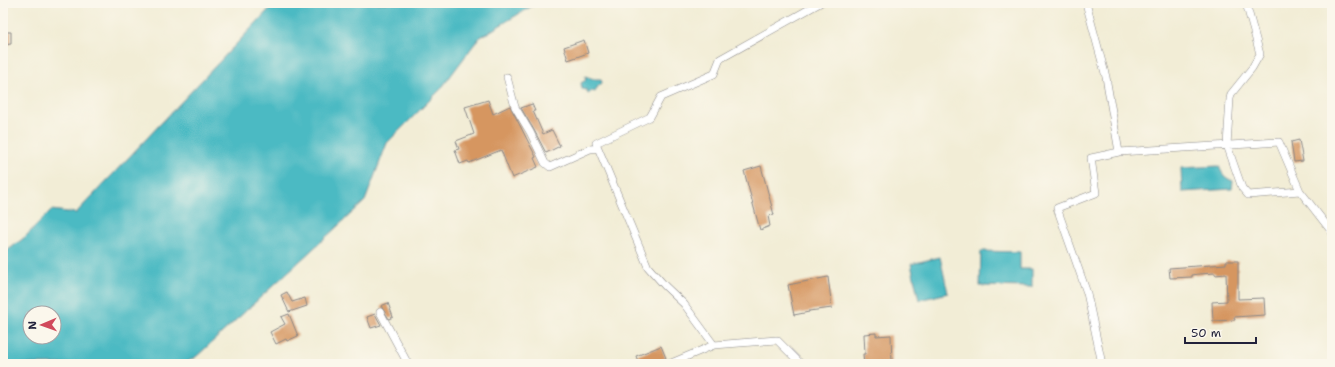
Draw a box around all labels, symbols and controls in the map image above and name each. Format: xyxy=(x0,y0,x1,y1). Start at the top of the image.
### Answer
north arrow xyxy=(22,305,62,345)
scale bar xyxy=(1185,319,1256,345)
text: N xyxy=(25,320,40,330)
text: 50 m xyxy=(1191,325,1221,341)

